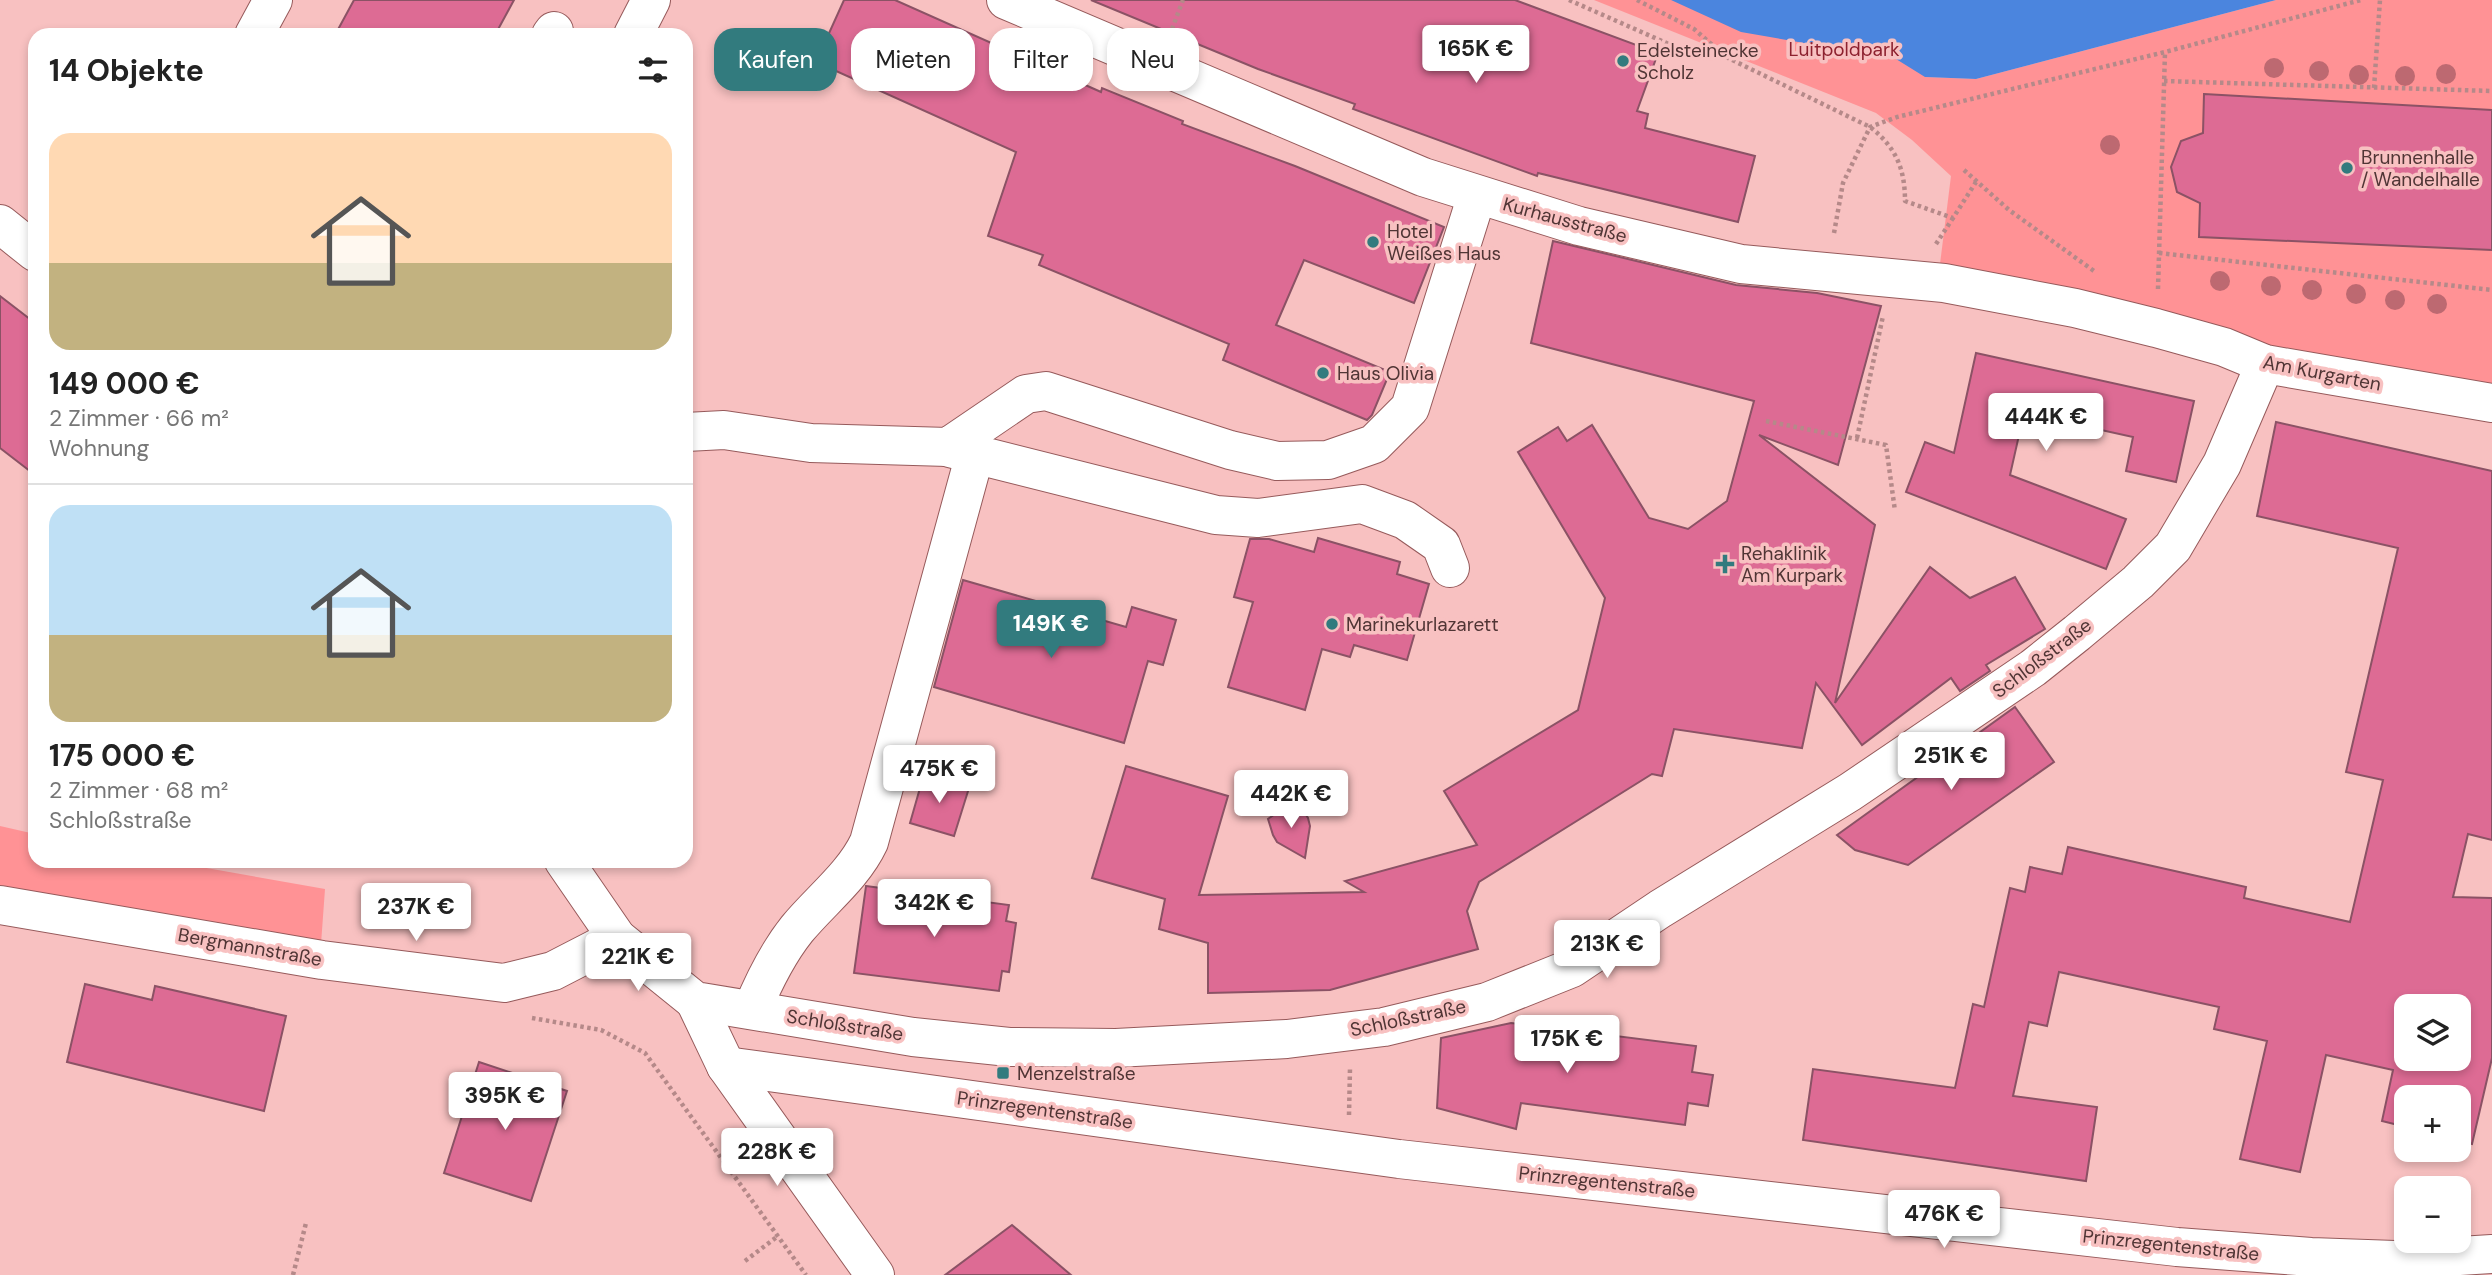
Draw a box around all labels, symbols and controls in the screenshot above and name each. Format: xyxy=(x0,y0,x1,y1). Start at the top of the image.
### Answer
pin: 165K € xyxy=(1419,25,1533,85)
chip: Kaufen xyxy=(714,28,837,91)
chip: Mieten xyxy=(851,28,975,91)
chip: Filter xyxy=(989,28,1093,91)
chip: Neu xyxy=(1107,28,1199,91)
text: 165K € xyxy=(1438,33,1514,63)
park label: Luitpoldpark xyxy=(1788,37,1900,62)
place label: Edelsteinecke Scholz xyxy=(1637,38,1759,85)
text: 14 Objekte xyxy=(49,51,204,90)
icon: filters xyxy=(634,51,672,89)
marker: Edelsteinecke Scholz xyxy=(1615,53,1631,69)
place label: Brunnenhalle / Wandelhalle xyxy=(2361,145,2480,192)
marker: Brunnenhalle / Wandelhalle xyxy=(2339,160,2355,176)
icon: home xyxy=(298,178,424,304)
street label: Kurhausstraße xyxy=(1500,191,1630,249)
place label: Hotel Weißes Haus xyxy=(1387,219,1501,266)
marker: Hotel Weißes Haus xyxy=(1365,234,1381,250)
street label: Am Kurgarten xyxy=(2261,349,2383,397)
place label: Haus Olivia xyxy=(1337,361,1434,386)
text: 149 000 € xyxy=(49,364,200,403)
marker: Haus Olivia xyxy=(1315,365,1331,381)
pin: 444K € xyxy=(1989,393,2103,453)
text: 444K € xyxy=(2004,401,2088,431)
text: 2 Zimmer · 66 m² xyxy=(49,403,229,433)
text: Wohnung xyxy=(49,433,149,463)
place label: Rehaklinik Am Kurpark xyxy=(1741,541,1844,588)
icon: home xyxy=(298,550,424,676)
marker: Rehaklinik Am Kurpark xyxy=(1715,554,1735,574)
pin: 149K € xyxy=(994,600,1108,660)
text: 149K € xyxy=(1013,608,1089,638)
place label: Marinekurlazarett xyxy=(1346,612,1499,637)
street label: Schloßstraße xyxy=(1987,613,2097,703)
marker: Marinekurlazarett xyxy=(1324,616,1340,632)
pin: 251K € xyxy=(1894,732,2008,792)
text: 175 000 € xyxy=(49,736,195,775)
text: 251K € xyxy=(1914,740,1988,770)
pin: 475K € xyxy=(882,746,996,805)
text: 475K € xyxy=(899,753,979,783)
pin: 442K € xyxy=(1234,770,1348,830)
text: 2 Zimmer · 68 m² xyxy=(49,775,228,805)
text: 442K € xyxy=(1250,778,1332,808)
text: Schloßstraße xyxy=(49,805,192,835)
pin: 342K € xyxy=(877,880,991,939)
pin: 237K € xyxy=(359,884,473,943)
text: 342K € xyxy=(894,887,974,917)
text: 237K € xyxy=(377,891,455,921)
pin: 213K € xyxy=(1550,920,1664,980)
street label: Bergmannstraße xyxy=(176,922,324,972)
text: 213K € xyxy=(1570,928,1644,958)
pin: 221K € xyxy=(581,934,695,993)
text: 221K € xyxy=(601,941,675,971)
street label: Schloßstraße xyxy=(1348,994,1468,1042)
map controls xyxy=(2394,994,2471,1253)
button: layers xyxy=(2394,994,2471,1071)
street label: Schloßstraße xyxy=(785,1003,905,1047)
pin: 175K € xyxy=(1510,1016,1624,1075)
text: 175K € xyxy=(1530,1023,1604,1053)
place label: Menzelstraße xyxy=(1017,1061,1135,1086)
marker: Menzelstraße xyxy=(995,1065,1011,1081)
pin: 395K € xyxy=(448,1072,562,1132)
text: 395K € xyxy=(465,1080,545,1110)
street label: Prinzregentenstraße xyxy=(955,1085,1135,1135)
button: + xyxy=(2394,1085,2471,1162)
pin: 228K € xyxy=(720,1128,834,1188)
text: 228K € xyxy=(737,1136,817,1166)
street label: Prinzregentenstraße xyxy=(1517,1160,1697,1204)
button: − xyxy=(2394,1176,2471,1253)
pin: 476K € xyxy=(1887,1190,2001,1250)
text: 476K € xyxy=(1904,1198,1984,1228)
street label: Prinzregentenstraße xyxy=(2081,1223,2261,1267)

